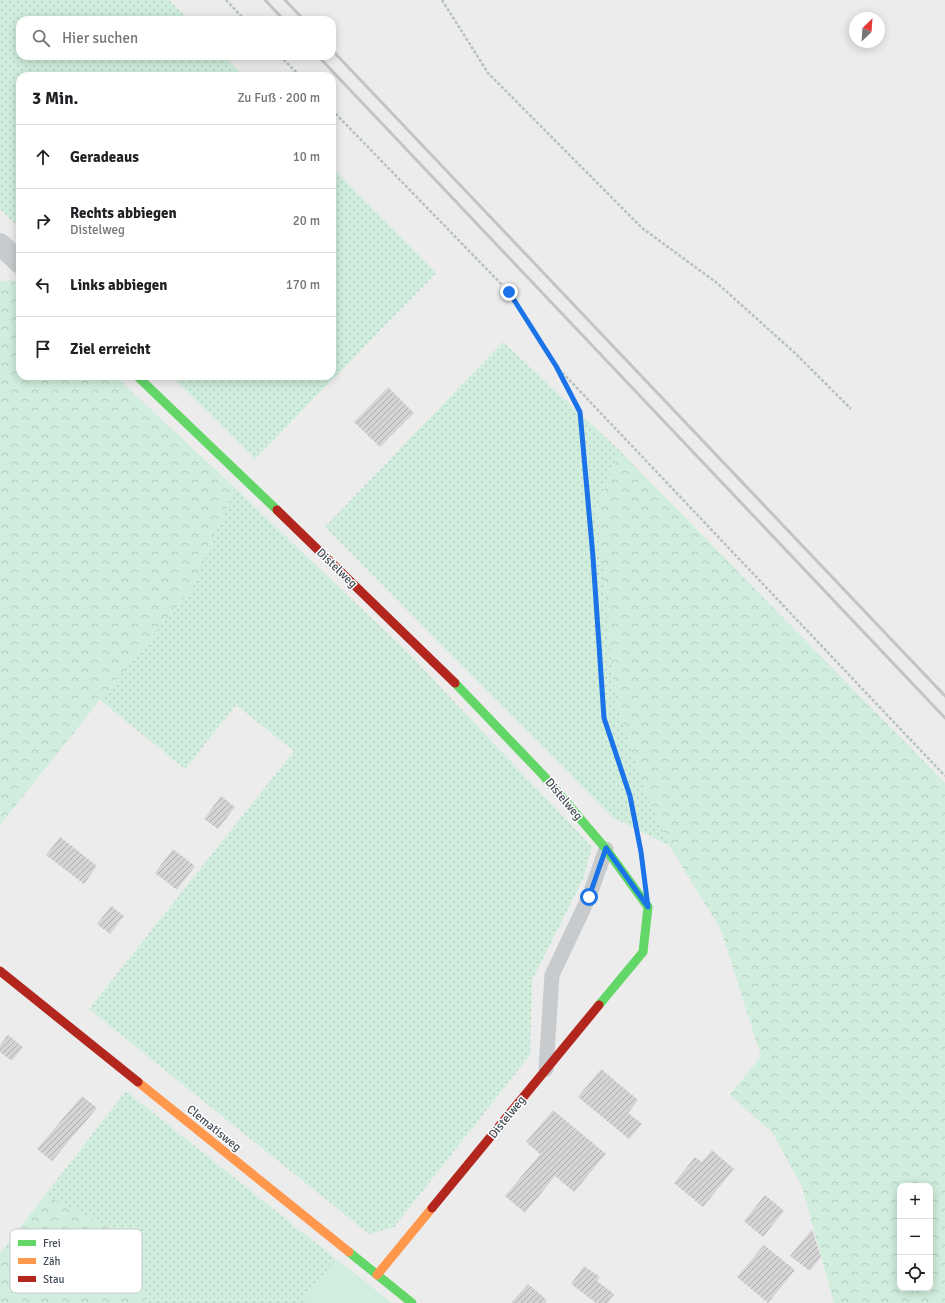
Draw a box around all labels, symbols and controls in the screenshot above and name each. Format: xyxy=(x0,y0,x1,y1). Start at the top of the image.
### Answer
north arrow xyxy=(849,12,885,48)
search box xyxy=(16,16,336,60)
icon: search xyxy=(30,27,52,49)
text: Hier suchen xyxy=(62,29,138,47)
text: 3 Min. xyxy=(32,88,78,109)
text: Zu Fuß · 200 m xyxy=(237,90,320,106)
icon: ahead xyxy=(32,146,54,168)
text: Geradeaus xyxy=(70,148,139,166)
text: 10 m xyxy=(293,149,320,165)
text: Rechts abbiegen xyxy=(70,204,177,222)
icon: right xyxy=(32,210,54,232)
text: 20 m xyxy=(293,213,320,229)
text: Distelweg xyxy=(70,222,125,238)
icon: left xyxy=(32,274,54,296)
text: Links abbiegen xyxy=(70,276,167,294)
text: 170 m xyxy=(286,277,320,293)
route end xyxy=(500,283,518,301)
icon: arrive xyxy=(32,338,54,360)
text: Ziel erreicht xyxy=(70,340,151,358)
street label: Distelweg xyxy=(313,545,360,591)
street label: Distelweg xyxy=(542,775,586,824)
route start xyxy=(580,888,598,906)
street label: Distelweg xyxy=(486,1093,529,1142)
street label: Clematisweg xyxy=(183,1102,244,1155)
map controls xyxy=(897,1183,933,1291)
button: + xyxy=(897,1183,933,1219)
button: − xyxy=(897,1219,933,1255)
legend xyxy=(10,1229,142,1293)
text: Frei xyxy=(43,1237,61,1250)
text: Zäh xyxy=(43,1255,61,1268)
button: locate xyxy=(897,1255,933,1291)
text: Stau xyxy=(43,1273,65,1286)

